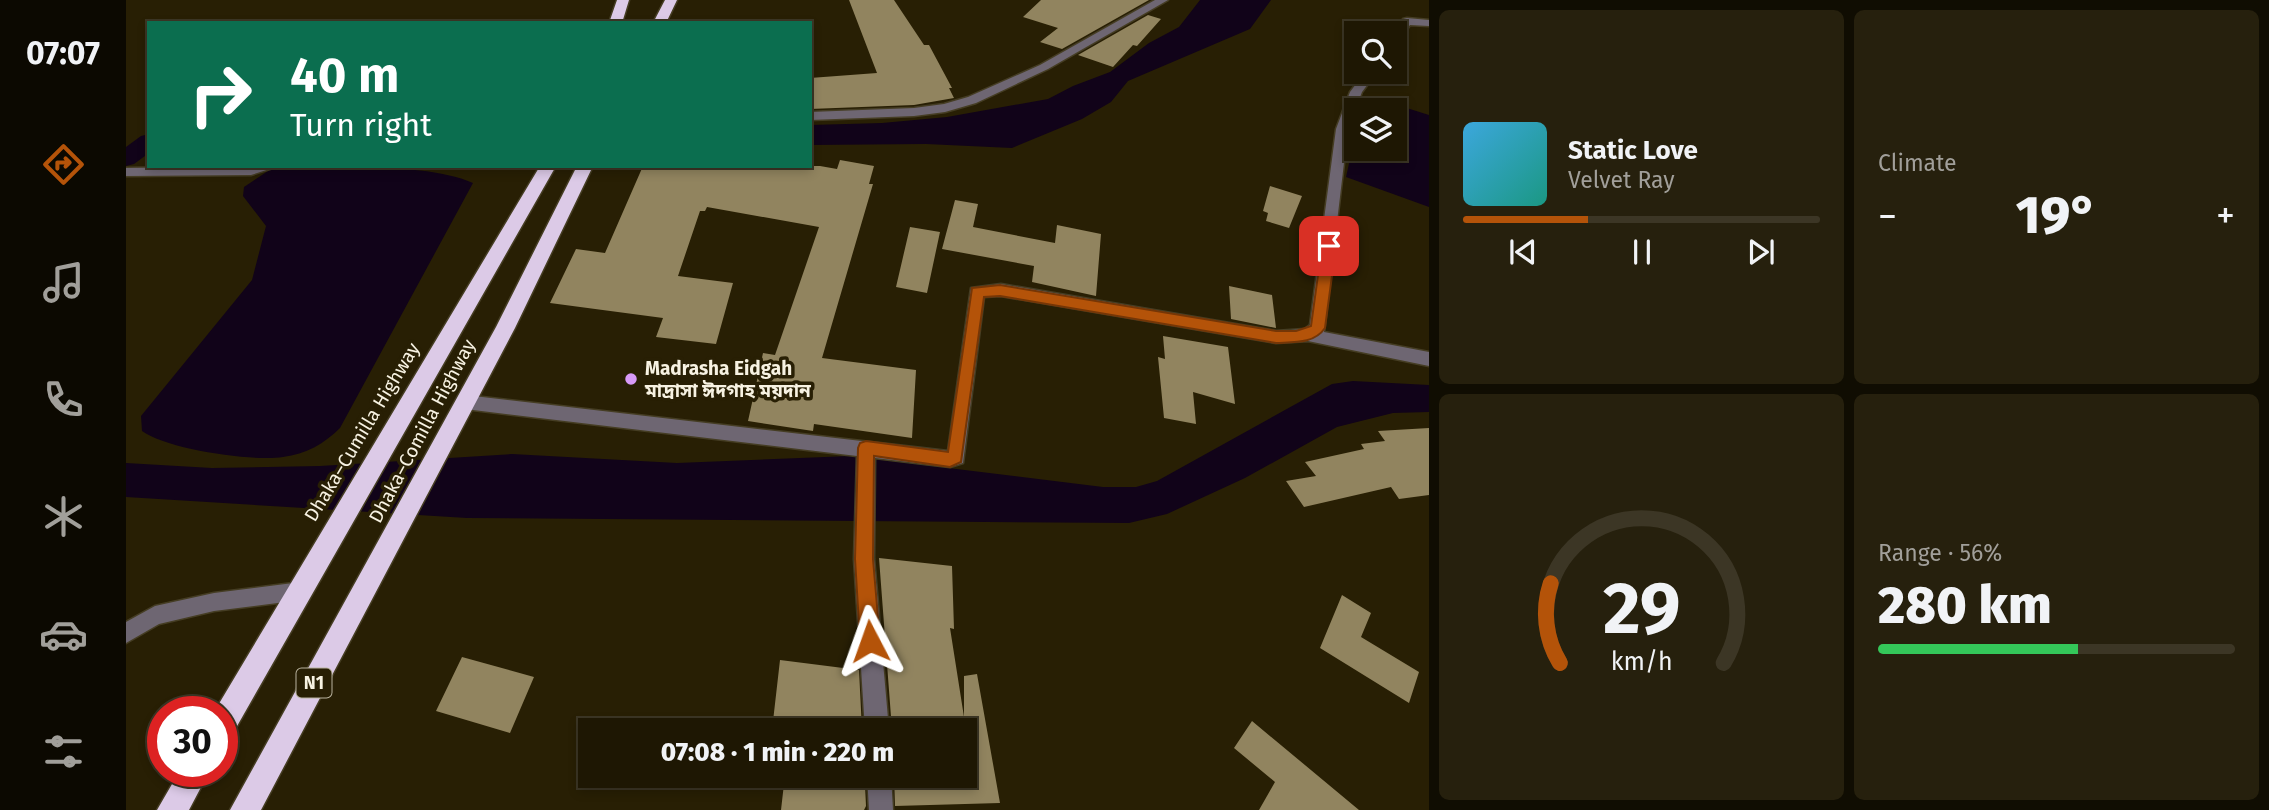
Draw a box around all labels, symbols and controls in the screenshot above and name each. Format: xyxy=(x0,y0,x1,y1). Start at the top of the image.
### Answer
map controls xyxy=(1344,21,1407,161)
button: search xyxy=(1344,21,1407,84)
text: 07:07 xyxy=(26,34,100,72)
text: 40 m xyxy=(290,46,399,105)
icon: right xyxy=(175,49,266,140)
button: layers xyxy=(1344,98,1407,161)
text: Turn right xyxy=(290,106,432,144)
text: Static Love xyxy=(1568,135,1698,166)
icon: directions xyxy=(39,140,88,189)
text: Climate xyxy=(1878,149,1957,177)
text: Velvet Ray xyxy=(1568,166,1675,194)
text: 19° xyxy=(2016,184,2097,247)
text: − xyxy=(1878,193,1897,239)
text: + xyxy=(2216,193,2235,239)
pin xyxy=(1299,216,1359,276)
icon: arrive xyxy=(1310,227,1348,265)
icon: previous xyxy=(1504,233,1542,271)
icon: pause xyxy=(1623,233,1661,271)
icon: next xyxy=(1742,233,1780,271)
icon: music xyxy=(39,258,88,307)
street label: Dhaka–Comilla Highway xyxy=(364,335,481,527)
street label: Dhaka–Cumilla Highway xyxy=(299,338,425,526)
place label: Madrasha Eidgah মাদ্রাসা ঈদগাহ ময়দান xyxy=(644,357,812,402)
marker: Madrasha Eidgah মাদ্রাসা ঈদগাহ ময়দান xyxy=(623,371,639,387)
icon: phone xyxy=(39,375,88,424)
icon: climate xyxy=(39,492,88,541)
text: Range · 56% xyxy=(1878,539,2002,567)
text: 29 xyxy=(1603,565,1680,652)
text: 280 km xyxy=(1878,574,2052,637)
position arrow xyxy=(833,604,907,678)
icon: car xyxy=(39,610,88,659)
text: km/h xyxy=(1611,647,1672,677)
road number: N1 xyxy=(296,668,332,698)
speed limit sign: 30 xyxy=(147,696,238,787)
icon: filters xyxy=(39,727,88,776)
text: 07:08 · 1 min · 220 m xyxy=(661,737,894,768)

